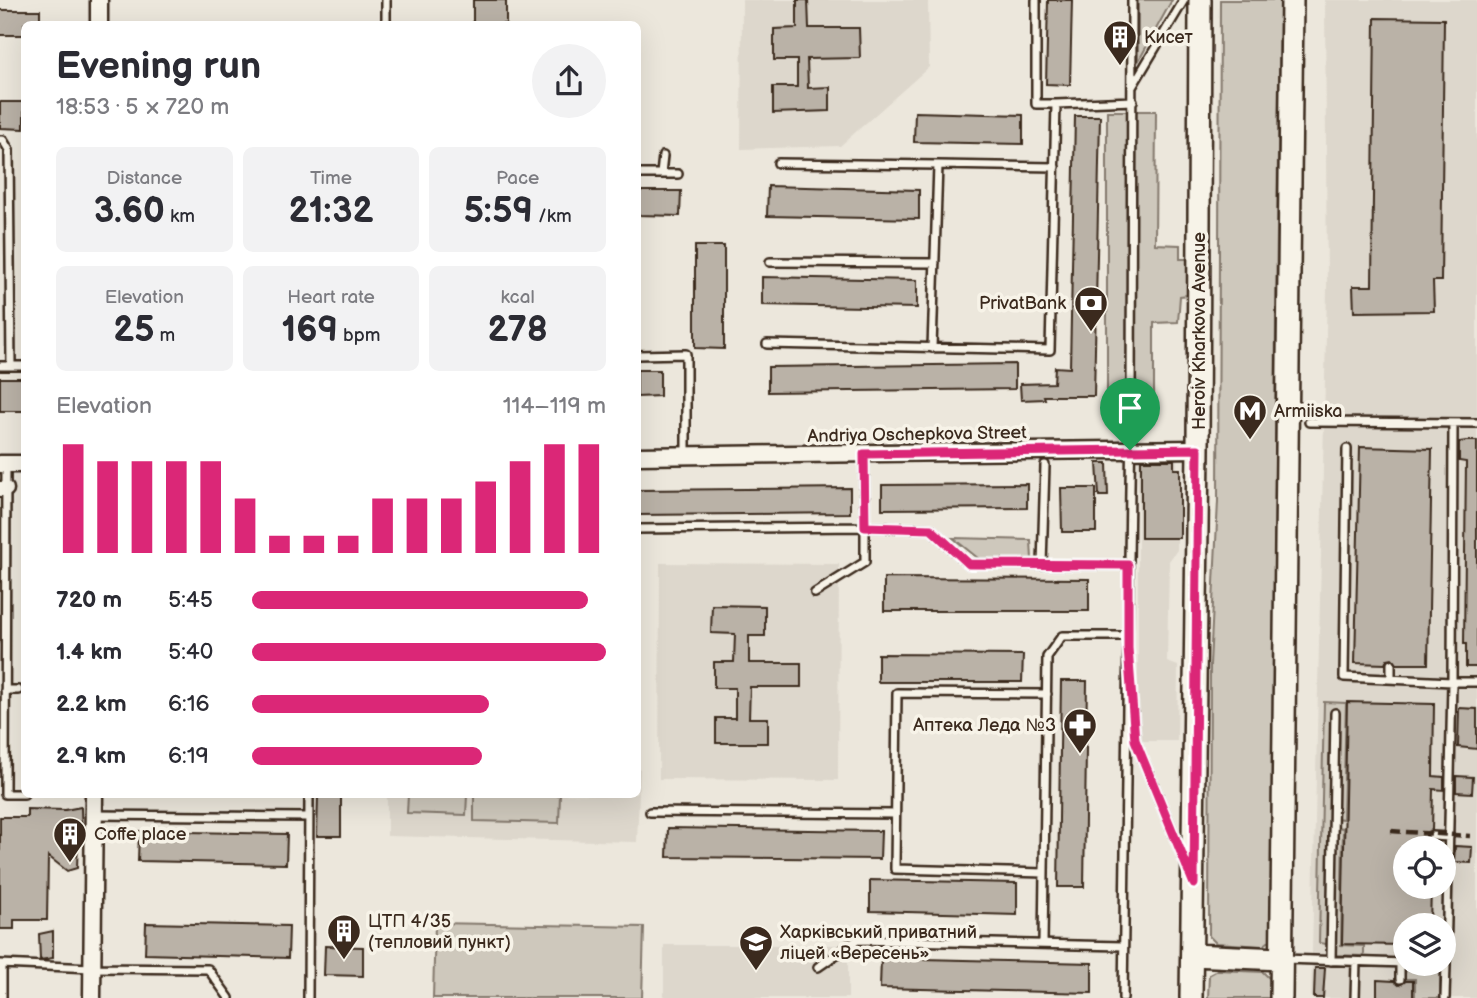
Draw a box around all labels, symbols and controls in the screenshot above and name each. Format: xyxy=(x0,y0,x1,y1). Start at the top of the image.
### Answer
building icon: Кисет xyxy=(1101,18,1139,67)
place label: Кисет xyxy=(1144,27,1194,48)
text: Evening run xyxy=(56,44,261,89)
button: share xyxy=(532,44,606,118)
text: 18:53 · 5 × 720 m xyxy=(56,93,229,121)
text: Distance xyxy=(106,167,182,190)
text: Time xyxy=(310,167,352,190)
text: Pace xyxy=(496,167,539,190)
text: 3.60 xyxy=(94,190,165,233)
text: 21:32 xyxy=(289,190,373,233)
text: 5:59 xyxy=(464,190,533,233)
text: km xyxy=(165,205,195,228)
text: /km xyxy=(533,205,572,228)
street label: Heroiv Kharkova Avenue xyxy=(1189,232,1210,430)
bank icon: PrivatBank xyxy=(1072,284,1110,333)
text: Elevation xyxy=(105,286,184,309)
text: Heart rate xyxy=(287,286,375,309)
text: kcal xyxy=(501,286,535,309)
place label: PrivatBank xyxy=(979,293,1066,314)
text: 25 xyxy=(113,309,154,352)
text: 169 xyxy=(281,309,338,352)
text: 278 xyxy=(487,309,548,352)
text: m xyxy=(154,324,175,347)
text: bpm xyxy=(338,324,381,347)
pin xyxy=(1100,378,1160,450)
icon: arrive xyxy=(1111,389,1149,427)
text: Elevation xyxy=(56,392,152,420)
text: 114–119 m xyxy=(503,392,606,420)
metro station icon: Armiiska xyxy=(1231,392,1269,441)
place label: Armiiska xyxy=(1274,401,1342,422)
street label: Andriya Oschepkova Street xyxy=(807,422,1027,447)
text: 720 m xyxy=(56,586,122,614)
text: 5:45 xyxy=(168,586,213,614)
text: 1.4 km xyxy=(56,638,122,666)
text: 5:40 xyxy=(168,638,213,666)
text: 2.2 km xyxy=(56,690,127,718)
text: 6:16 xyxy=(168,690,210,718)
pharmacy icon: Аптека Леда №3 xyxy=(1061,706,1099,755)
place label: Аптека Леда №3 xyxy=(912,715,1056,736)
text: 2.9 km xyxy=(56,742,126,770)
text: 6:19 xyxy=(168,742,209,770)
building icon: Coffe place xyxy=(51,815,89,864)
place label: Coffe place xyxy=(94,824,187,845)
map controls xyxy=(1393,836,1456,976)
button: locate xyxy=(1393,836,1456,899)
place label: ЦТП 4/35 (тепловий пункт) xyxy=(368,911,511,953)
building icon: ЦТП 4/35 (тепловий пункт) xyxy=(325,912,363,961)
button: layers xyxy=(1393,913,1456,976)
place label: Харківський приватний ліцей «Вересень» xyxy=(780,922,977,964)
school or university icon: Харківський приватний ліцей «Вересень» xyxy=(737,923,775,972)

